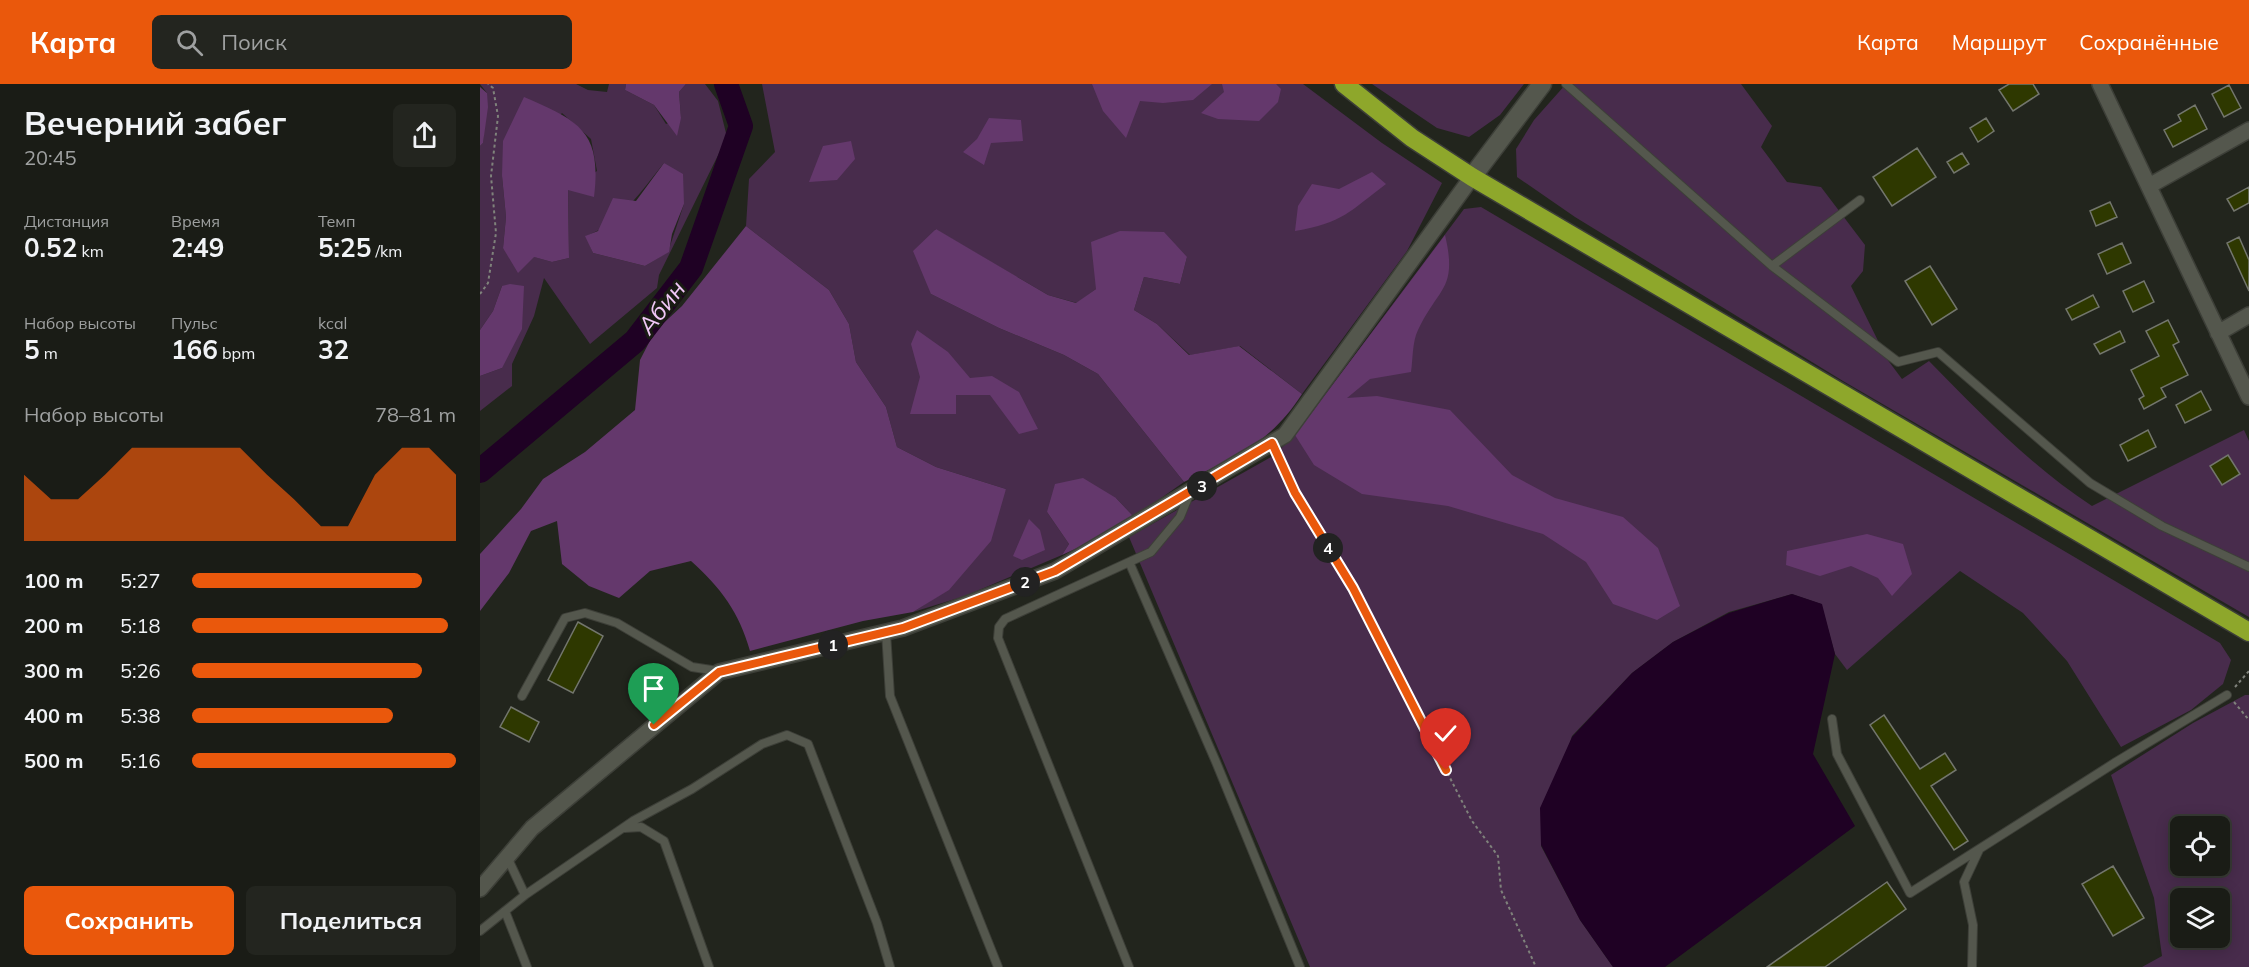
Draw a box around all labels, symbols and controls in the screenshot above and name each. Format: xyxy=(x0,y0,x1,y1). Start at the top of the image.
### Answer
search box xyxy=(152,15,572,69)
text: Карта xyxy=(30,25,116,60)
icon: search xyxy=(173,26,206,59)
text: Поиск xyxy=(221,28,287,56)
text: Карта xyxy=(1857,29,1919,55)
text: Маршрут xyxy=(1952,29,2046,55)
text: Сохранённые xyxy=(2079,29,2219,55)
text: Вечерний забег xyxy=(24,102,286,143)
button: share xyxy=(393,104,456,167)
text: 20:45 xyxy=(24,145,77,170)
text: Дистанция xyxy=(24,211,109,231)
text: Время xyxy=(171,211,220,231)
text: Темп xyxy=(318,211,356,231)
text: 0.52 xyxy=(24,231,77,264)
text: 2:49 xyxy=(171,231,224,264)
text: 5:25 xyxy=(318,231,371,264)
text: km xyxy=(77,241,104,261)
text: /km xyxy=(371,241,402,261)
water label: Абин xyxy=(630,274,691,341)
text: Набор высоты xyxy=(24,313,136,333)
text: Пульс xyxy=(171,313,218,333)
text: kcal xyxy=(318,313,347,333)
text: 5 xyxy=(24,333,40,366)
text: 166 xyxy=(171,333,218,366)
text: 32 xyxy=(318,333,349,366)
text: m xyxy=(40,343,58,363)
text: bpm xyxy=(218,343,255,363)
text: Набор высоты xyxy=(24,402,164,427)
text: 78–81 m xyxy=(375,402,456,427)
pin: 3 xyxy=(1187,471,1217,501)
text: 3 xyxy=(1197,476,1207,496)
pin: 4 xyxy=(1313,533,1343,563)
text: 4 xyxy=(1323,538,1333,558)
pin: 2 xyxy=(1010,567,1040,597)
text: 100 m xyxy=(24,568,83,593)
text: 5:27 xyxy=(120,568,161,593)
text: 2 xyxy=(1020,572,1030,592)
text: 200 m xyxy=(24,613,83,638)
text: 5:18 xyxy=(120,613,161,638)
pin: 1 xyxy=(818,630,848,660)
text: 1 xyxy=(828,635,838,655)
text: 300 m xyxy=(24,658,83,683)
text: 5:26 xyxy=(120,658,161,683)
pin xyxy=(628,663,679,725)
icon: arrive xyxy=(637,672,670,705)
text: 400 m xyxy=(24,703,83,728)
text: 5:38 xyxy=(120,703,161,728)
pin xyxy=(1420,708,1471,770)
icon: check xyxy=(1429,717,1462,750)
text: 500 m xyxy=(24,748,83,773)
text: 5:16 xyxy=(120,748,161,773)
map controls xyxy=(2170,816,2230,948)
button: locate xyxy=(2170,816,2230,876)
button: Сохранить xyxy=(24,886,234,955)
button: Поделиться xyxy=(246,886,456,955)
button: layers xyxy=(2170,888,2230,948)

